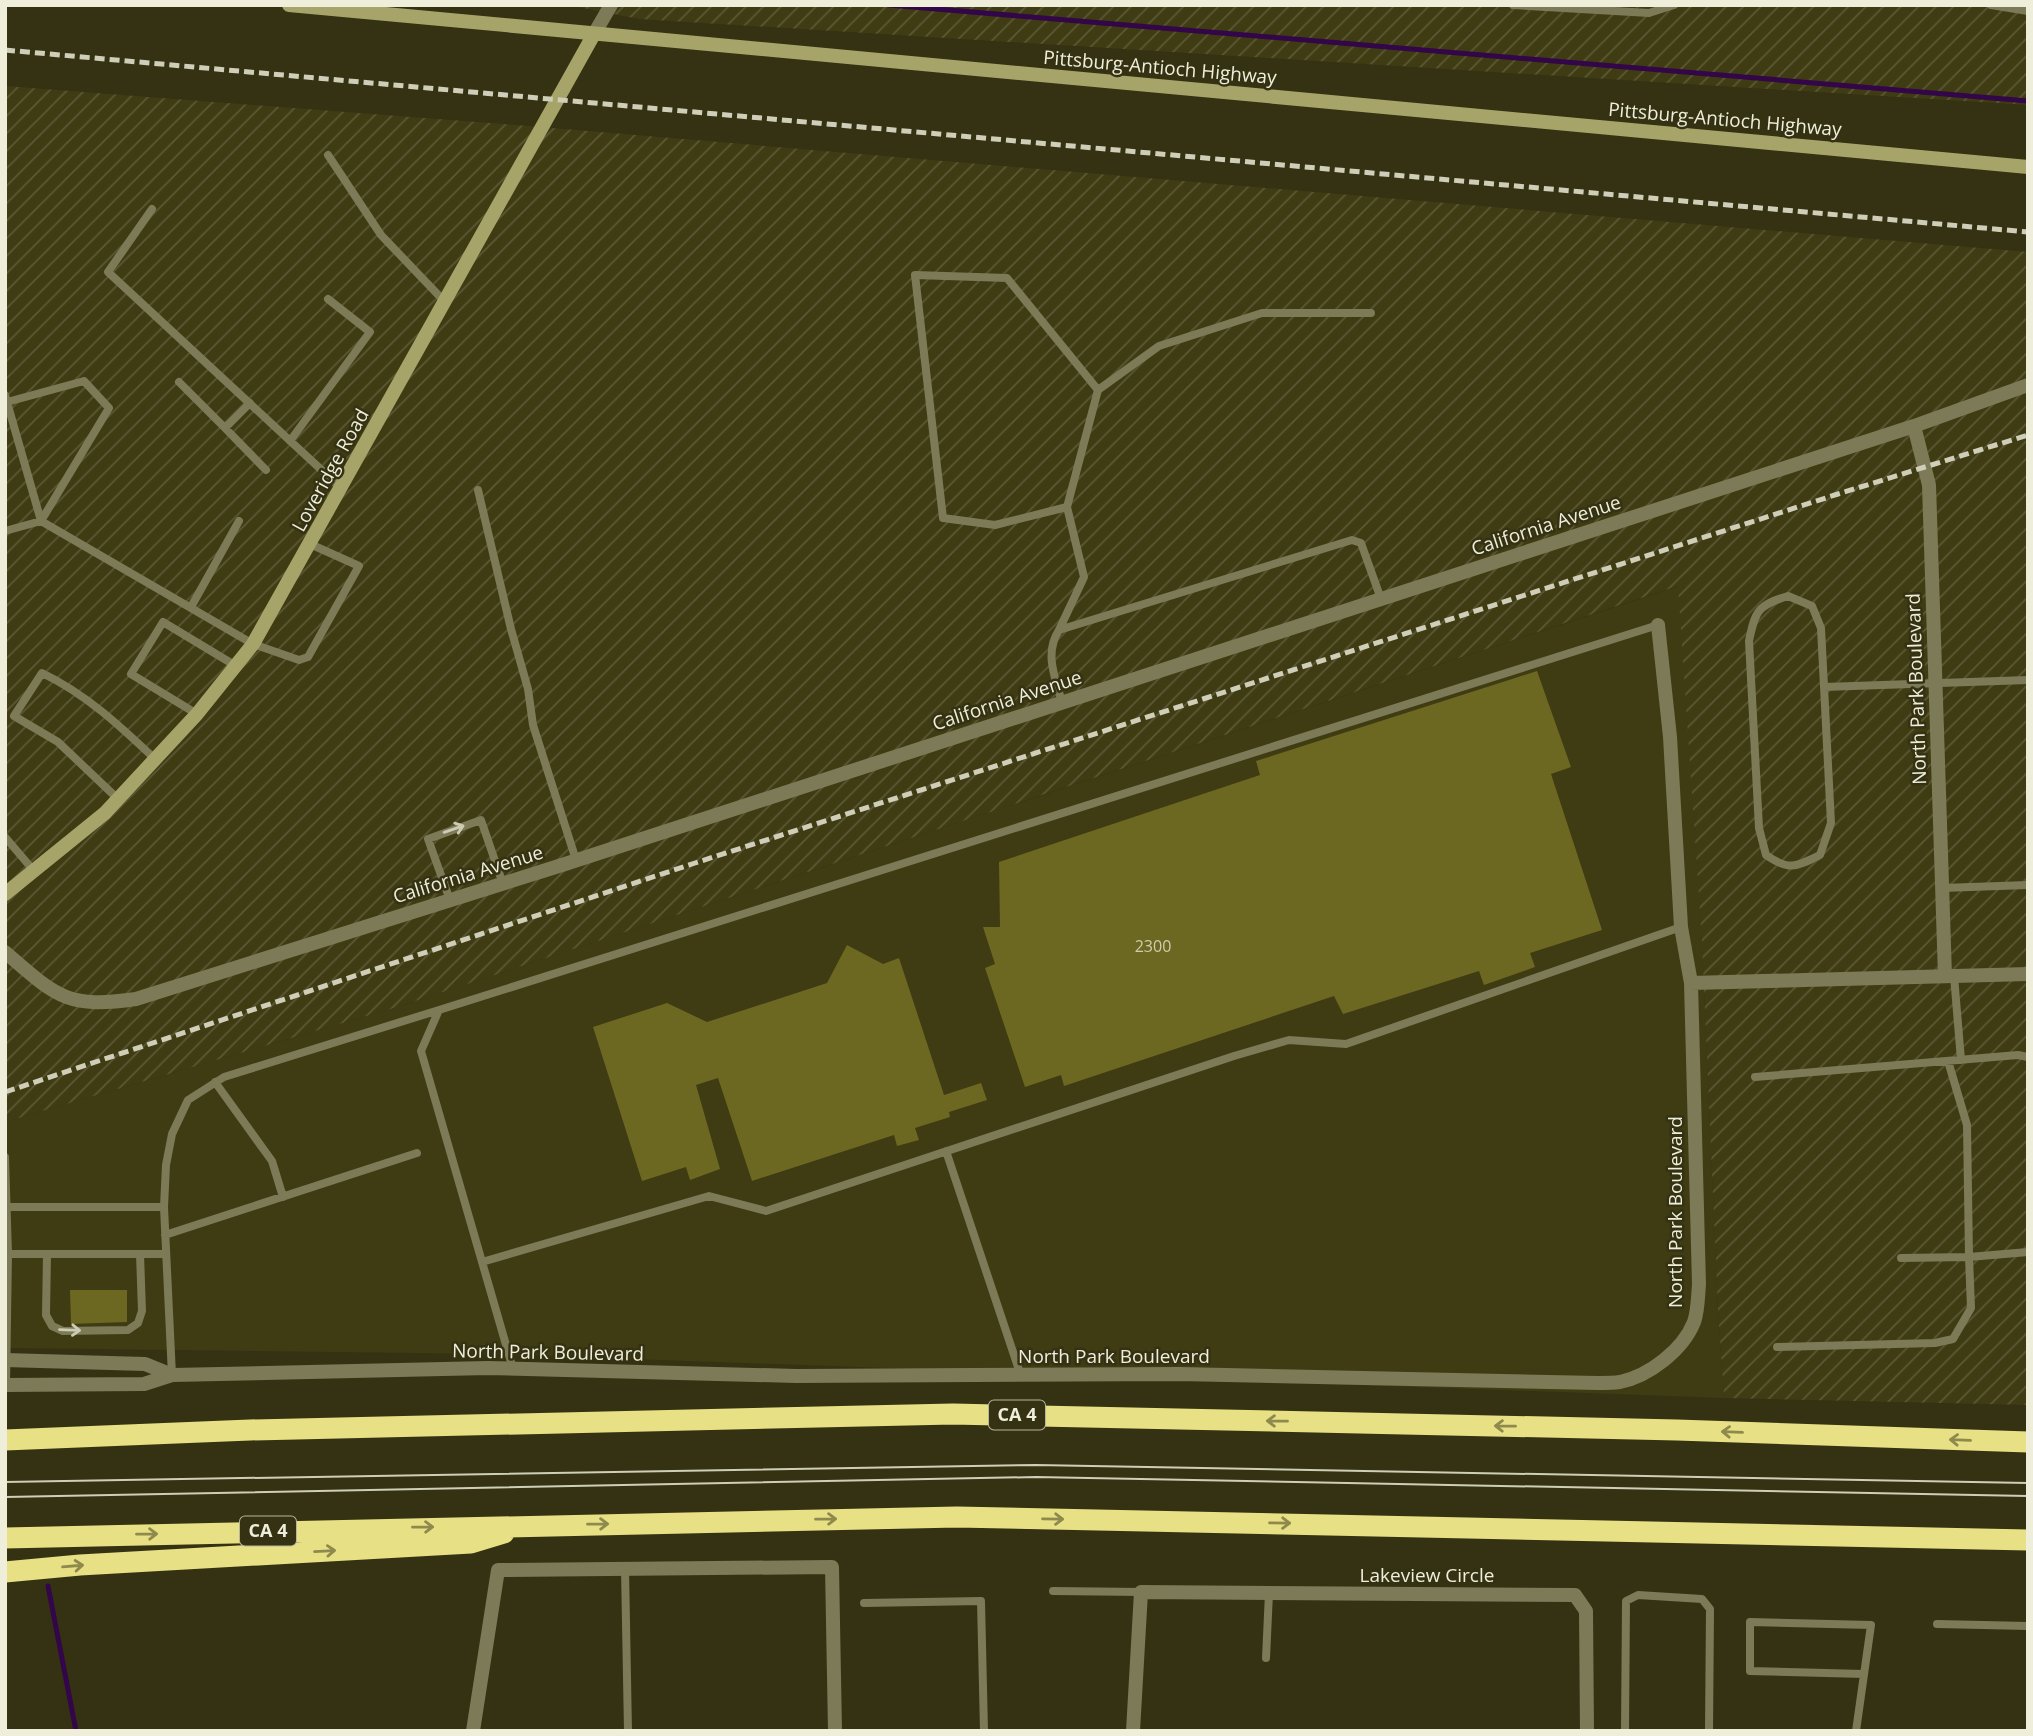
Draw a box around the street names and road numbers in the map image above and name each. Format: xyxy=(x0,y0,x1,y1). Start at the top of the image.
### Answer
street label: Pittsburg-Antioch Highway xyxy=(1042,44,1278,90)
street label: Pittsburg-Antioch Highway xyxy=(1607,96,1843,142)
street label: Loveridge Road xyxy=(285,404,375,536)
street label: California Avenue xyxy=(1468,489,1624,561)
street label: North Park Boulevard xyxy=(1900,593,1932,785)
street label: California Avenue xyxy=(929,664,1085,736)
street label: California Avenue xyxy=(390,839,546,909)
street label: North Park Boulevard xyxy=(1662,1116,1688,1308)
street label: North Park Boulevard xyxy=(452,1337,644,1367)
street label: North Park Boulevard xyxy=(1018,1343,1210,1369)
road number: CA 4 xyxy=(989,1400,1045,1430)
road number: CA 4 xyxy=(240,1516,296,1546)
street label: Lakeview Circle xyxy=(1360,1562,1494,1588)

